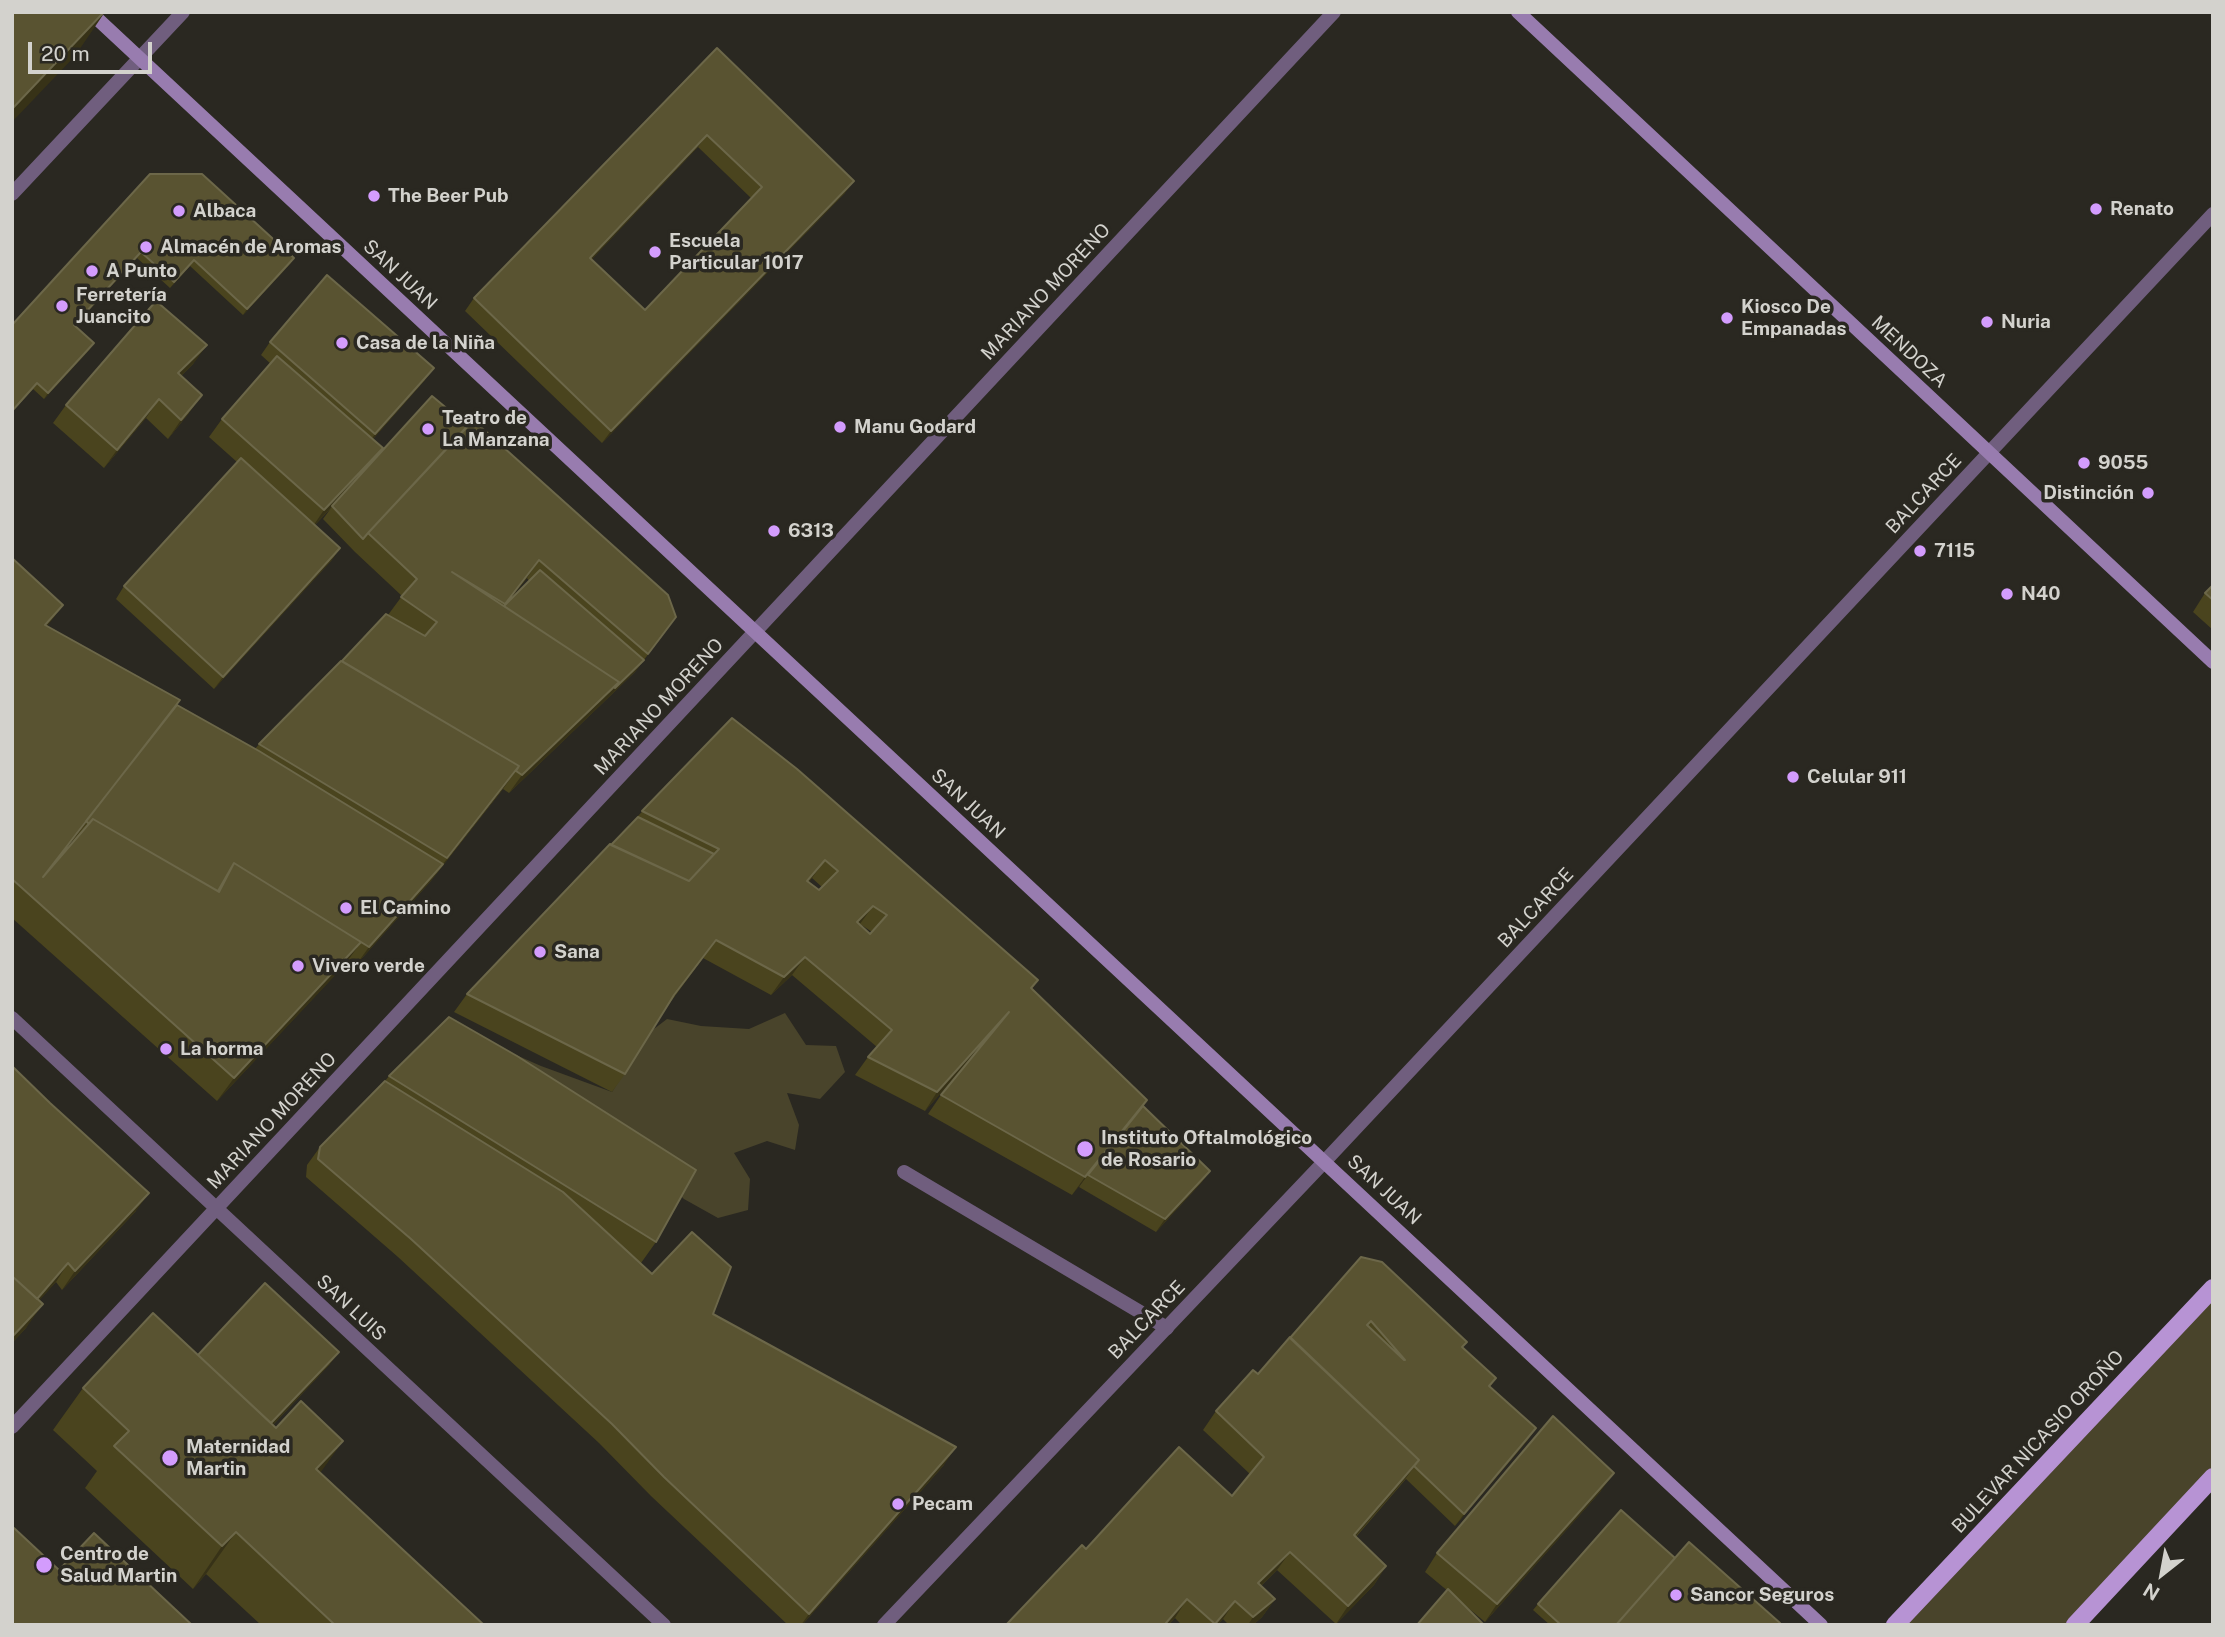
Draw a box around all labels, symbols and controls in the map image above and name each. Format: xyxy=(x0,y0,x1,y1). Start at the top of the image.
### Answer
scale bar xyxy=(32,28,156,72)
text: 20 m xyxy=(41,41,90,66)
place label: The Beer Pub xyxy=(388,185,509,207)
marker: The Beer Pub xyxy=(366,188,382,204)
place label: Renato xyxy=(2110,198,2174,220)
place label: Albaca xyxy=(193,200,256,222)
marker: Renato xyxy=(2088,201,2104,217)
marker: Albaca xyxy=(171,203,187,219)
street label: MARIANO MORENO xyxy=(977,219,1115,365)
place label: Escuela Particular 1017 xyxy=(669,230,804,274)
street label: SAN JUAN xyxy=(358,235,442,315)
place label: Almacén de Aromas xyxy=(160,236,342,258)
marker: Almacén de Aromas xyxy=(138,239,154,255)
marker: Escuela Particular 1017 xyxy=(647,244,663,260)
place label: A Punto xyxy=(106,260,177,282)
marker: A Punto xyxy=(84,263,100,279)
place label: Ferretería Juancito xyxy=(76,284,167,328)
place label: Kiosco De Empanadas xyxy=(1741,296,1846,340)
marker: Ferretería Juancito xyxy=(54,298,70,314)
marker: Kiosco De Empanadas xyxy=(1719,310,1735,326)
street label: MENDOZA xyxy=(1866,311,1952,393)
place label: Nuria xyxy=(2001,311,2051,333)
marker: Nuria xyxy=(1979,314,1995,330)
place label: Casa de la Niña xyxy=(356,332,495,354)
marker: Casa de la Niña xyxy=(334,335,350,351)
place label: Teatro de La Manzana xyxy=(442,407,550,451)
place label: Manu Godard xyxy=(854,416,976,438)
marker: Manu Godard xyxy=(832,419,848,435)
marker: Teatro de La Manzana xyxy=(420,421,436,437)
street label: BALCARCE xyxy=(1881,449,1967,539)
place label: 9055 xyxy=(2098,452,2148,474)
marker: 9055 xyxy=(2076,455,2092,471)
place label: Distinción xyxy=(2043,482,2134,504)
marker: Distinción xyxy=(2140,485,2156,501)
place label: 6313 xyxy=(788,520,834,542)
marker: 6313 xyxy=(766,523,782,539)
place label: 7115 xyxy=(1934,540,1975,562)
marker: 7115 xyxy=(1912,543,1928,559)
place label: N40 xyxy=(2021,583,2061,605)
marker: N40 xyxy=(1999,586,2015,602)
street label: MARIANO MORENO xyxy=(590,634,728,780)
street label: SAN JUAN xyxy=(926,764,1010,844)
place label: Celular 911 xyxy=(1807,766,1907,788)
marker: Celular 911 xyxy=(1785,769,1801,785)
street label: BALCARCE xyxy=(1493,863,1579,953)
place label: El Camino xyxy=(360,897,451,919)
marker: El Camino xyxy=(338,900,354,916)
place label: Sana xyxy=(554,941,600,963)
marker: Sana xyxy=(532,944,548,960)
place label: Vivero verde xyxy=(312,955,425,977)
marker: Vivero verde xyxy=(290,958,306,974)
place label: La horma xyxy=(180,1038,264,1060)
marker: La horma xyxy=(158,1041,174,1057)
street label: MARIANO MORENO xyxy=(203,1048,341,1194)
place label: Instituto Oftalmológico de Rosario xyxy=(1101,1127,1312,1171)
marker: Instituto Oftalmológico de Rosario xyxy=(1075,1139,1095,1159)
street label: SAN JUAN xyxy=(1342,1150,1426,1230)
street label: SAN LUIS xyxy=(311,1270,391,1346)
street label: BALCARCE xyxy=(1104,1276,1190,1364)
street label: BULEVAR NICASIO OROÑO xyxy=(1947,1346,2129,1538)
place label: Maternidad Martin xyxy=(186,1436,290,1480)
marker: Maternidad Martin xyxy=(160,1448,180,1468)
place label: Pecam xyxy=(912,1493,973,1515)
marker: Pecam xyxy=(890,1496,906,1512)
north arrow xyxy=(2127,1539,2197,1609)
place label: Centro de Salud Martin xyxy=(60,1543,177,1587)
marker: Centro de Salud Martin xyxy=(34,1555,54,1575)
text: N xyxy=(2139,1579,2163,1605)
place label: Sancor Seguros xyxy=(1690,1584,1834,1606)
marker: Sancor Seguros xyxy=(1668,1587,1684,1603)

